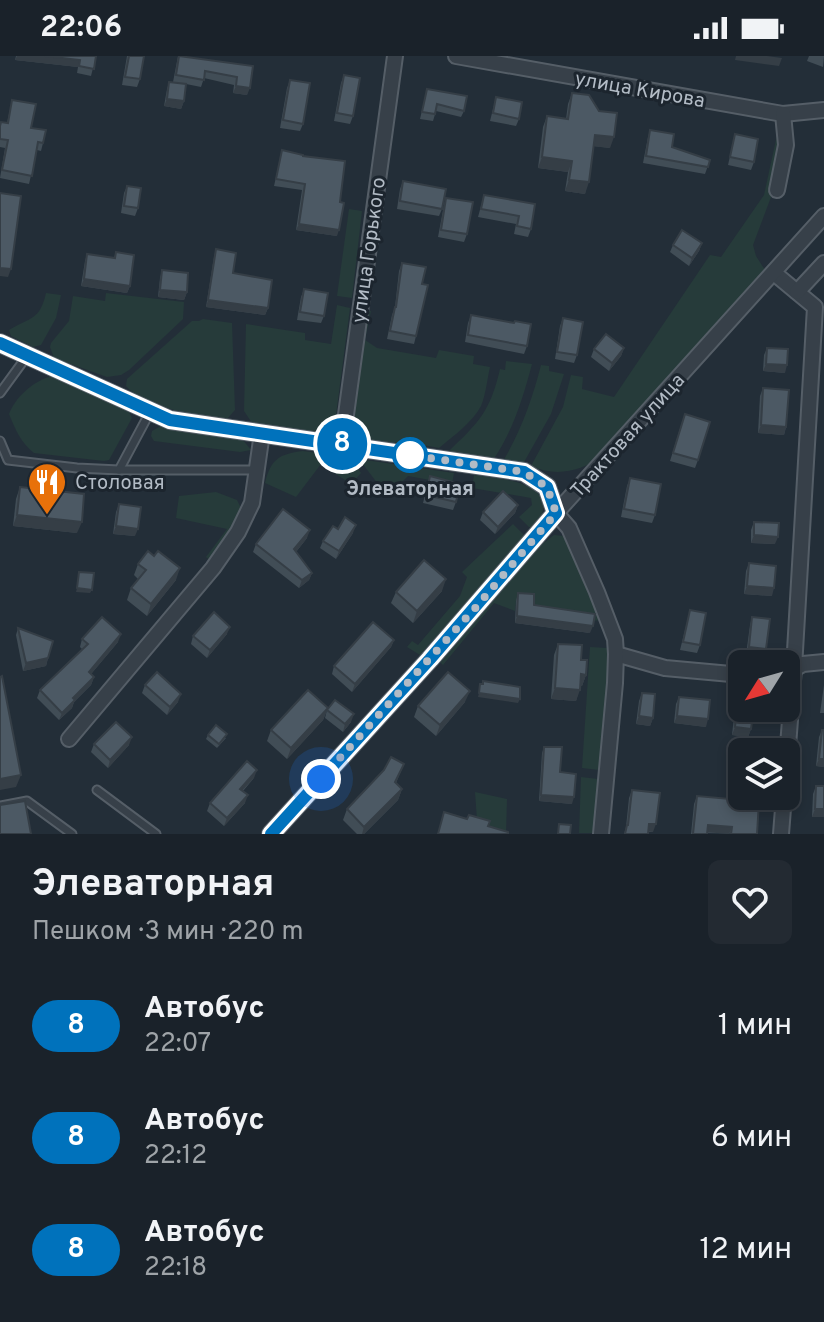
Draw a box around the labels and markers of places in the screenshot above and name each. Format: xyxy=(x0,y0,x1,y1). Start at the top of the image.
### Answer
marker: Элеваторная xyxy=(393,438,427,472)
restaurant icon: Столовая xyxy=(26,461,68,516)
place label: Столовая xyxy=(75,471,165,497)
place label: Элеваторная xyxy=(346,477,474,503)

